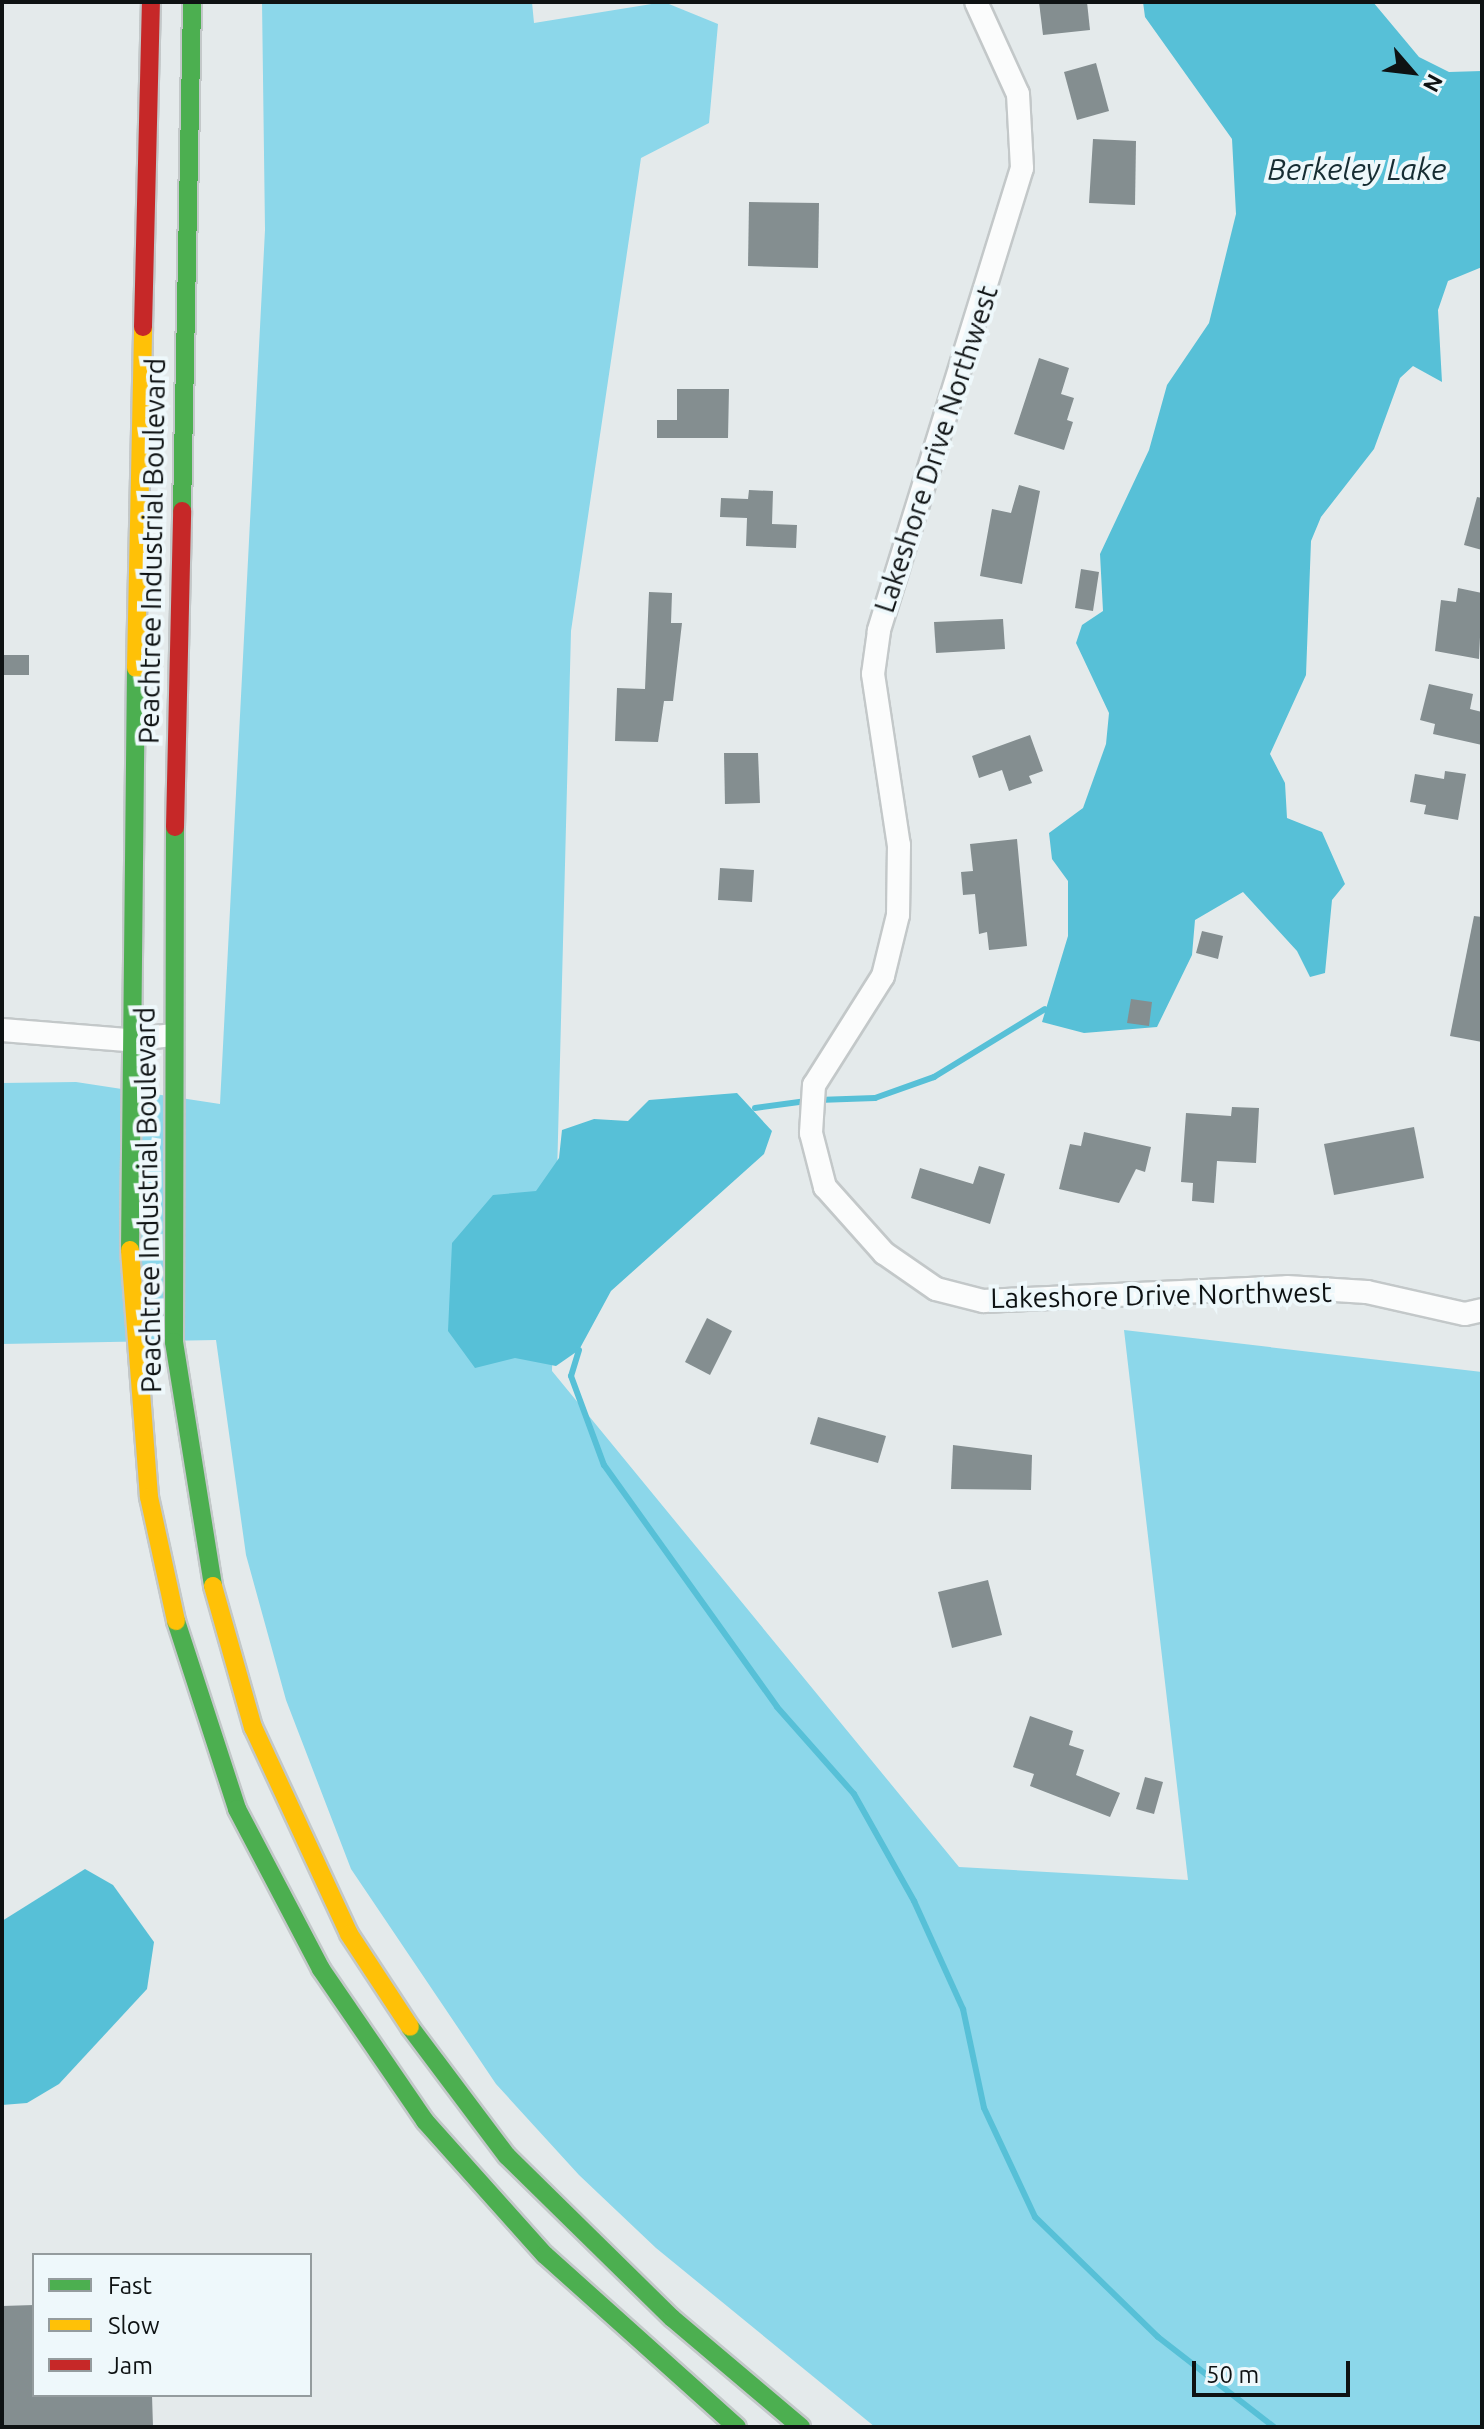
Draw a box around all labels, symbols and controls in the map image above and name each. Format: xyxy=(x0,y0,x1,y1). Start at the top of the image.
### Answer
north arrow xyxy=(1372,32,1452,112)
text: N xyxy=(1419,70,1449,97)
water label: Berkeley Lake xyxy=(1268,151,1446,187)
street label: Lakeshore Drive Northwest xyxy=(867,281,1005,617)
street label: Peachtree Industrial Boulevard xyxy=(132,358,172,744)
street label: Peachtree Industrial Boulevard xyxy=(128,1007,168,1393)
street label: Lakeshore Drive Northwest xyxy=(990,1275,1332,1315)
legend xyxy=(32,2253,312,2397)
text: Fast xyxy=(108,2272,152,2299)
text: Slow xyxy=(108,2312,160,2339)
scale bar xyxy=(1196,2345,1354,2395)
text: Jam xyxy=(108,2352,153,2379)
text: 50 m xyxy=(1206,2361,1259,2388)

